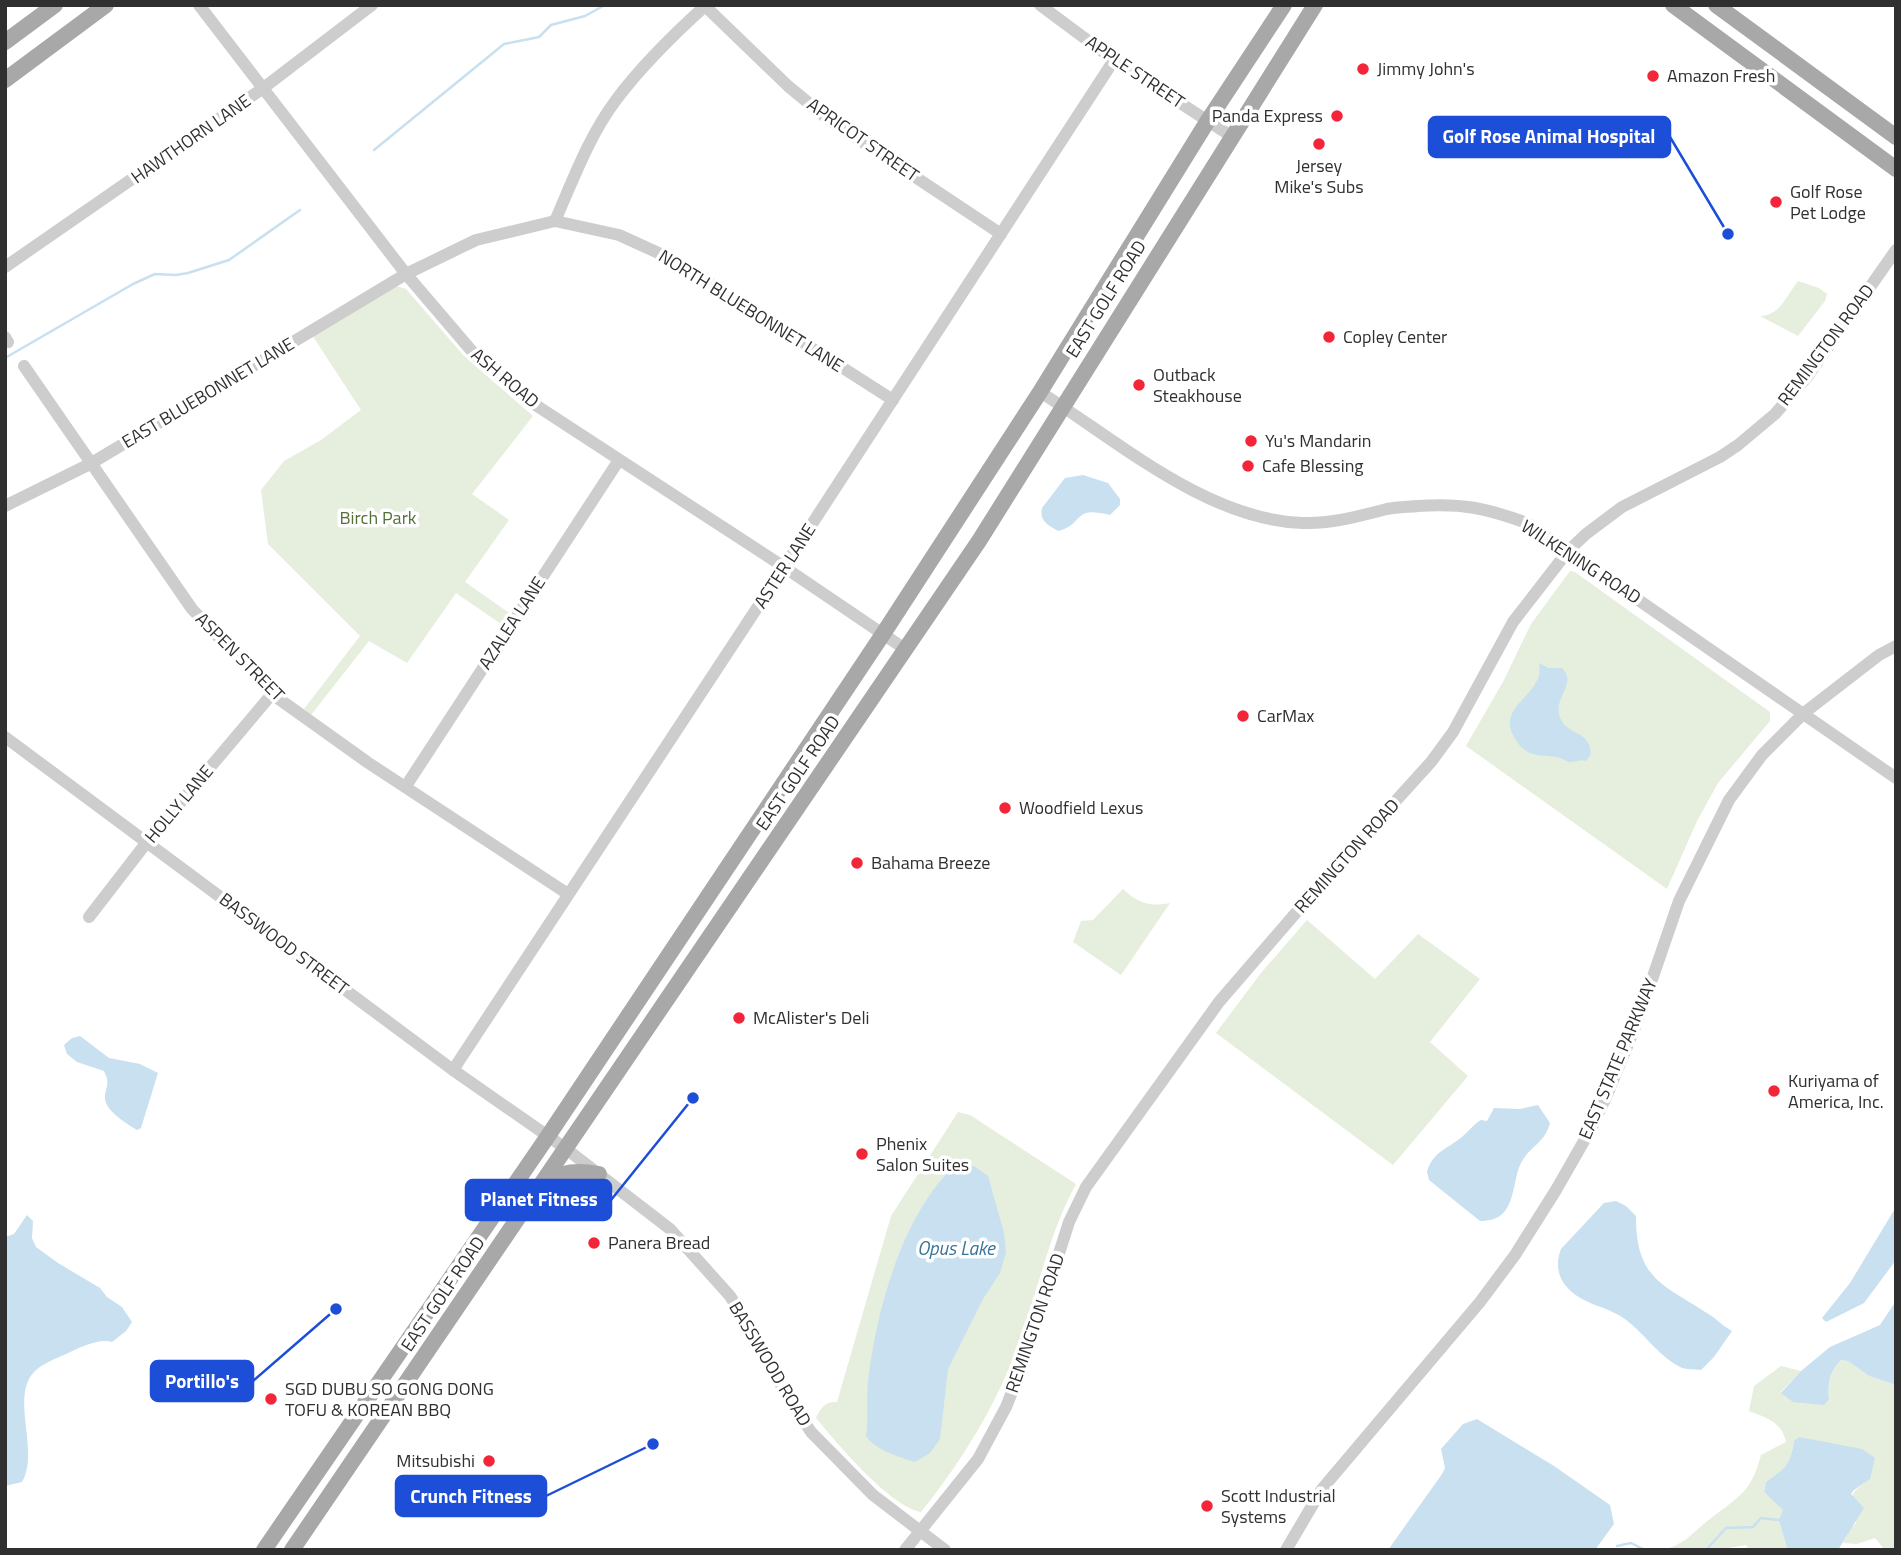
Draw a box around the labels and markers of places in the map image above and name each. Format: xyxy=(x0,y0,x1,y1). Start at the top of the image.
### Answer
place label: Jimmy John's xyxy=(1377,55,1475,82)
marker: Jimmy John's xyxy=(1355,61,1371,77)
place label: Amazon Fresh xyxy=(1667,62,1775,89)
marker: Amazon Fresh xyxy=(1645,68,1661,84)
place label: Panda Express xyxy=(1212,102,1323,129)
marker: Panda Express xyxy=(1329,108,1345,124)
callout: Golf Rose Animal Hospital xyxy=(1429,117,1670,157)
marker: Jersey Mike's Subs xyxy=(1311,136,1327,152)
place label: Jersey Mike's Subs xyxy=(1274,152,1364,200)
place label: Golf Rose Pet Lodge xyxy=(1790,178,1866,226)
marker: Golf Rose Pet Lodge xyxy=(1768,194,1784,210)
place label: Copley Center xyxy=(1343,323,1447,350)
marker: Copley Center xyxy=(1321,329,1337,345)
place label: Outback Steakhouse xyxy=(1153,361,1242,409)
marker: Outback Steakhouse xyxy=(1131,377,1147,393)
place label: Yu's Mandarin xyxy=(1265,427,1371,454)
marker: Yu's Mandarin xyxy=(1243,433,1259,449)
place label: Cafe Blessing xyxy=(1262,452,1364,479)
marker: Cafe Blessing xyxy=(1240,458,1256,474)
place label: CarMax xyxy=(1257,702,1314,729)
marker: CarMax xyxy=(1235,708,1251,724)
place label: Woodfield Lexus xyxy=(1019,794,1143,821)
marker: Woodfield Lexus xyxy=(997,800,1013,816)
place label: Bahama Breeze xyxy=(871,849,990,876)
marker: Bahama Breeze xyxy=(849,855,865,871)
place label: McAlister's Deli xyxy=(753,1004,870,1031)
marker: McAlister's Deli xyxy=(731,1010,747,1026)
place label: Kuriyama of America, Inc. xyxy=(1788,1067,1884,1115)
marker: Kuriyama of America, Inc. xyxy=(1766,1083,1782,1099)
place label: Phenix Salon Suites xyxy=(876,1130,969,1178)
marker: Phenix Salon Suites xyxy=(854,1146,870,1162)
callout: Planet Fitness xyxy=(466,1180,611,1220)
place label: Panera Bread xyxy=(608,1229,710,1256)
marker: Panera Bread xyxy=(586,1235,602,1251)
callout: Portillo's xyxy=(151,1361,253,1401)
place label: SGD DUBU SO GONG DONG TOFU & KOREAN BBQ xyxy=(285,1375,494,1423)
marker: SGD DUBU SO GONG DONG TOFU & KOREAN BBQ xyxy=(263,1391,279,1407)
place label: Mitsubishi xyxy=(396,1447,475,1474)
marker: Mitsubishi xyxy=(481,1453,497,1469)
callout: Crunch Fitness xyxy=(396,1476,546,1516)
place label: Scott Industrial Systems xyxy=(1221,1482,1336,1530)
marker: Scott Industrial Systems xyxy=(1199,1498,1215,1514)

